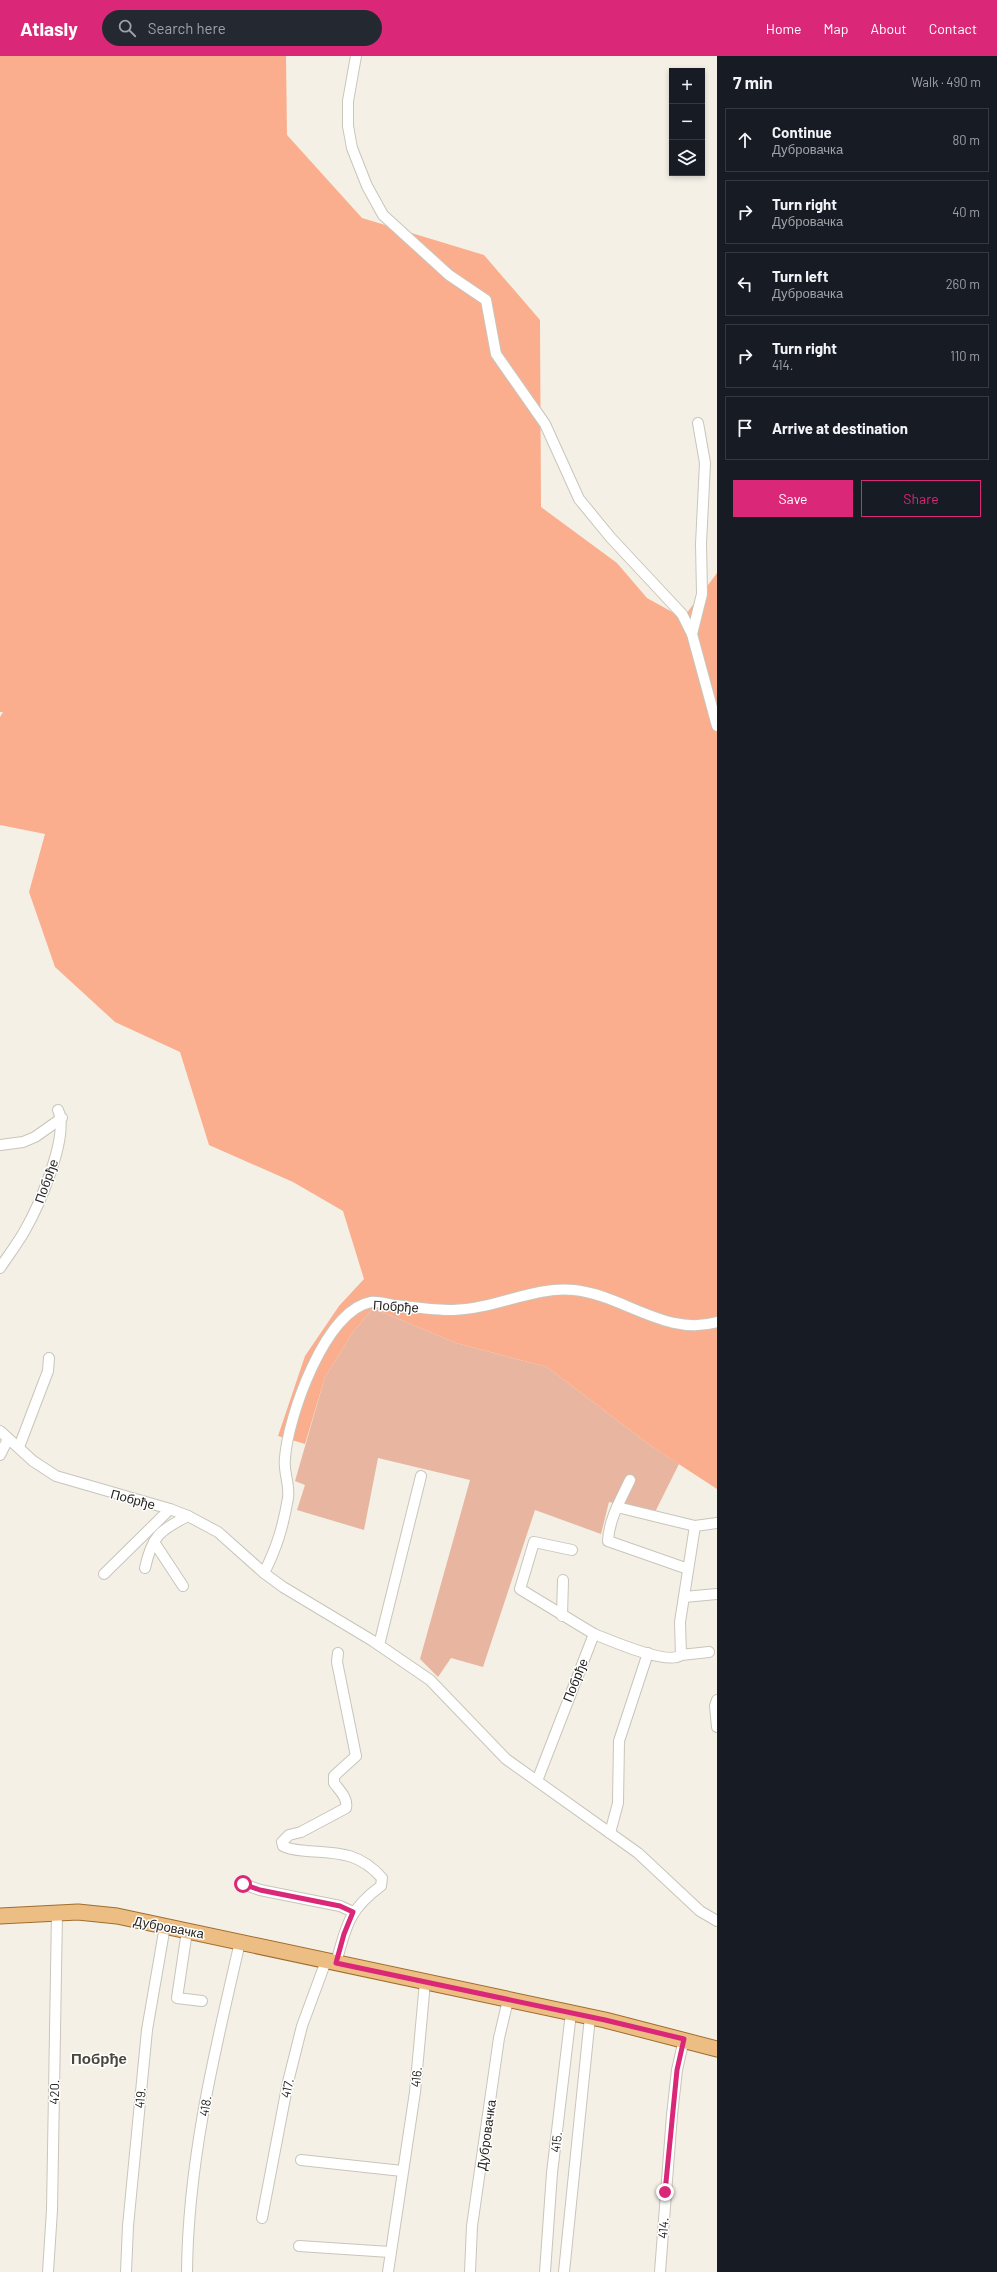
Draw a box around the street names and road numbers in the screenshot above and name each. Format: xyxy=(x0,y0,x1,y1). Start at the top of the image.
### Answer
street label: Побрђе xyxy=(31,1157,61,1205)
street label: Побрђе xyxy=(373,1296,419,1316)
street label: Побрђе xyxy=(109,1485,157,1513)
street label: Побрђе xyxy=(559,1656,591,1704)
street label: Дубровачка xyxy=(132,1912,206,1942)
street label: 416. xyxy=(407,2066,425,2088)
street label: 417. xyxy=(277,2077,297,2099)
street label: 420. xyxy=(46,2079,62,2105)
street label: 419. xyxy=(131,2087,149,2109)
street label: 418. xyxy=(195,2094,215,2118)
street label: Дубровачка xyxy=(473,2098,499,2171)
street label: 415. xyxy=(547,2131,565,2153)
street label: 414. xyxy=(654,2217,672,2239)

